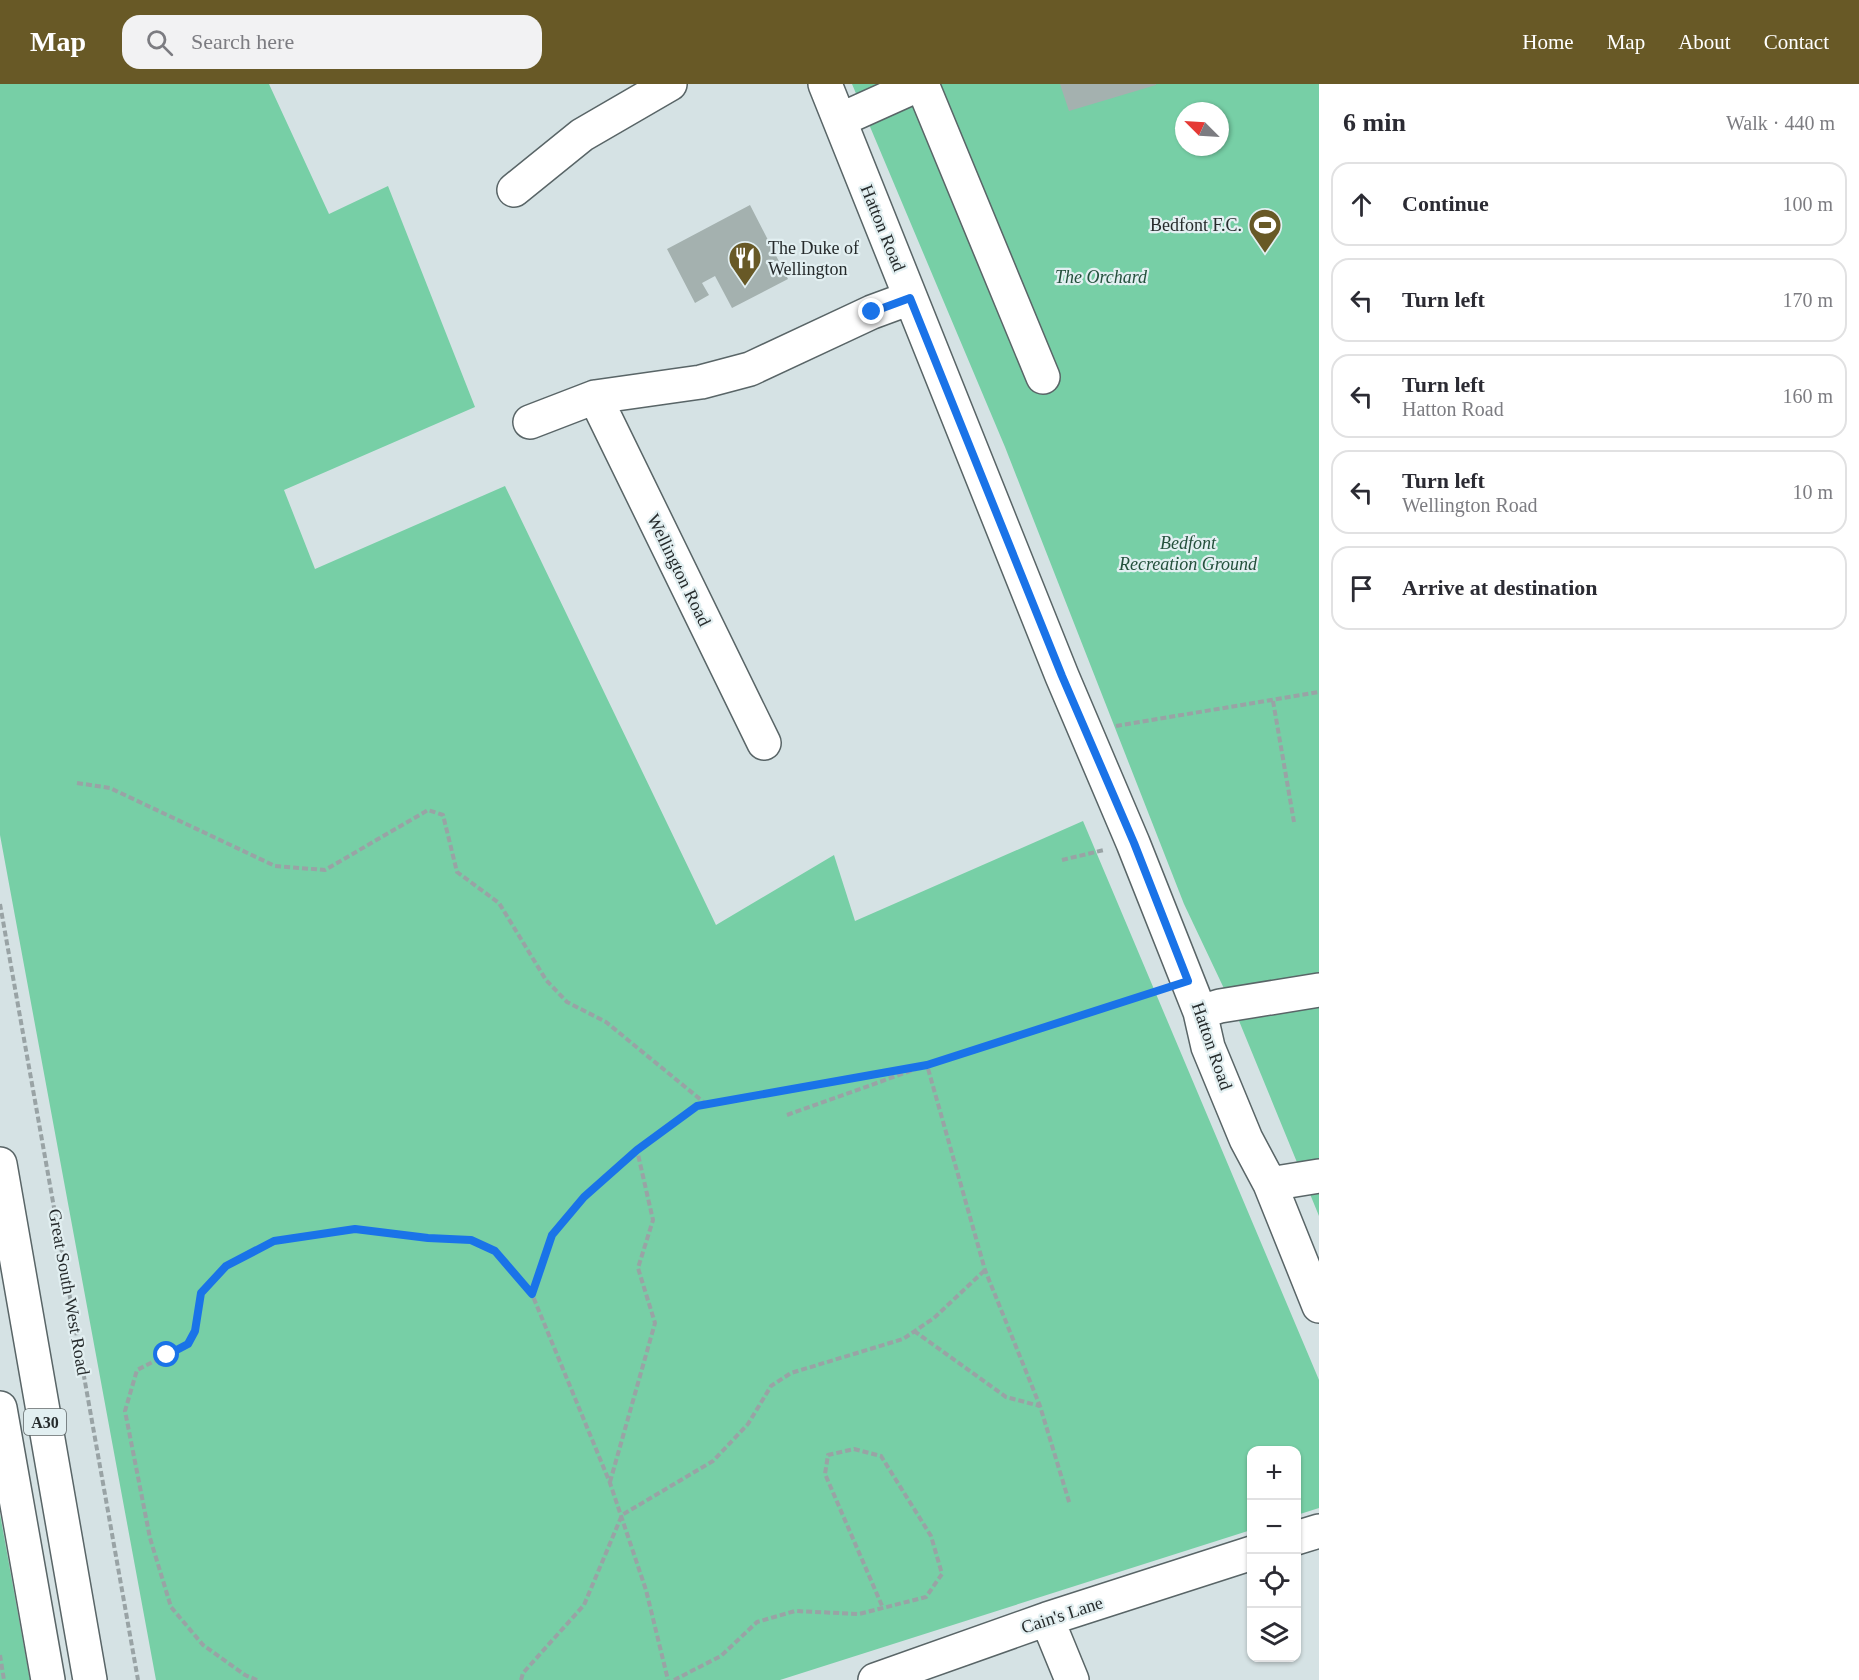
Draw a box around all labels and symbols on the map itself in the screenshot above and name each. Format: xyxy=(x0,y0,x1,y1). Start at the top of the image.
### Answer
north arrow xyxy=(1175,102,1229,156)
street label: Hatton Road xyxy=(857,182,909,274)
sports icon: Bedfont F.C. xyxy=(1247,207,1283,254)
place label: Bedfont F.C. xyxy=(1150,215,1242,235)
place label: The Duke of Wellington xyxy=(768,238,859,279)
restaurant icon: The Duke of Wellington xyxy=(727,240,763,287)
park label: The Orchard xyxy=(1055,267,1148,287)
route end xyxy=(858,298,884,324)
street label: Wellington Road xyxy=(643,511,715,629)
park label: Bedfont Recreation Ground xyxy=(1118,533,1258,574)
street label: Hatton Road xyxy=(1188,999,1236,1093)
street label: Great South West Road xyxy=(45,1207,93,1377)
route start xyxy=(153,1341,179,1367)
road number: A30 xyxy=(24,1409,66,1435)
street label: Cain's Lane xyxy=(1019,1592,1105,1638)

